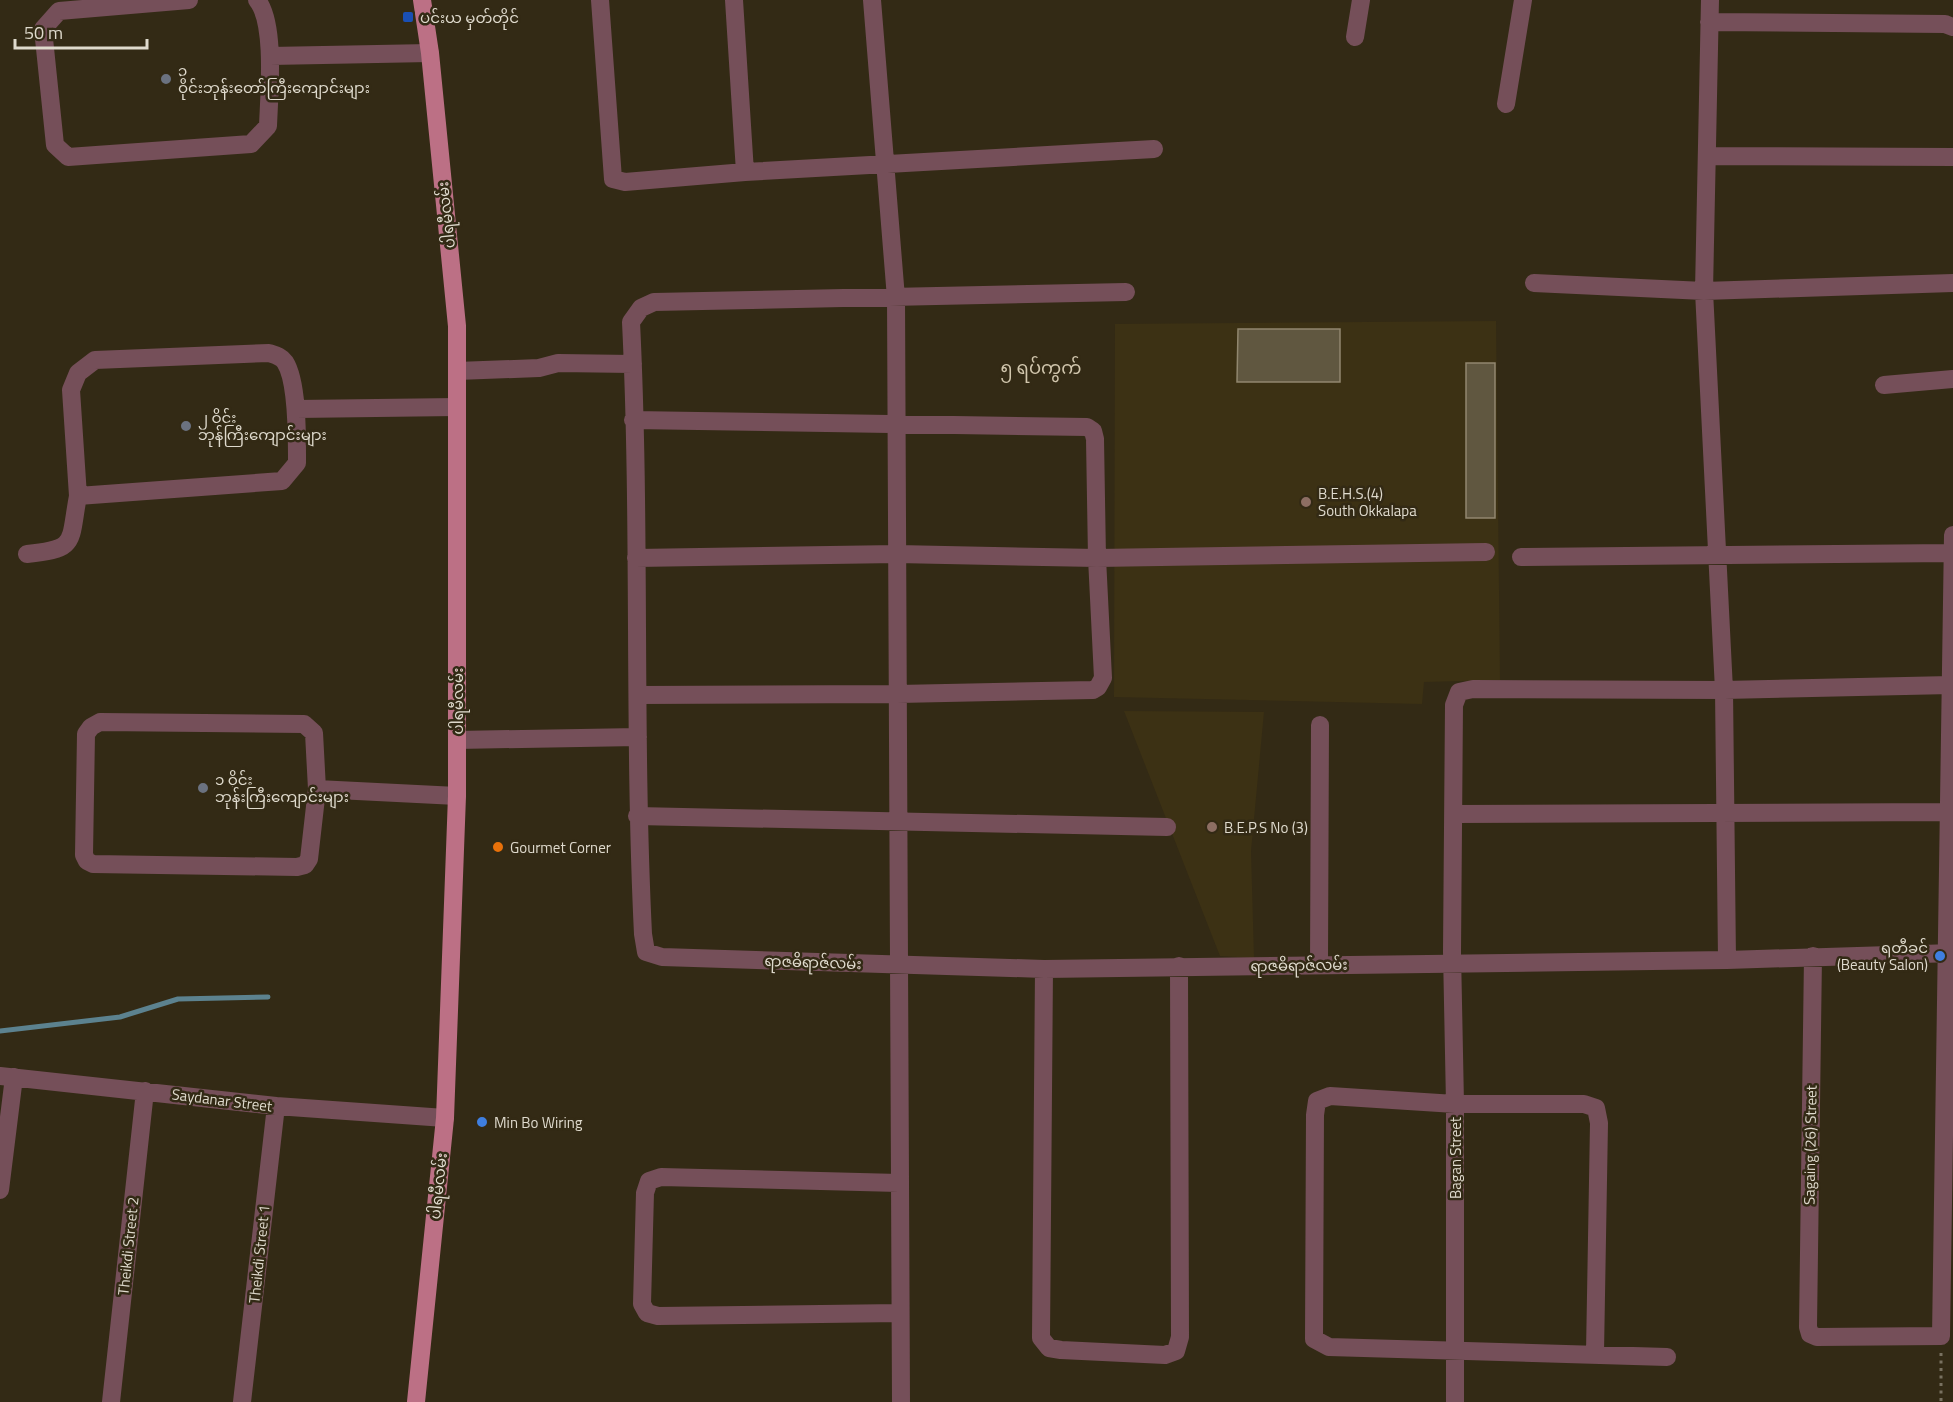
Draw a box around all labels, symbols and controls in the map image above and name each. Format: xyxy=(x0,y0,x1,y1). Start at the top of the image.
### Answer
place label: ပင်းယ မှတ်တိုင် xyxy=(420,6,519,30)
marker: ပင်းယ မှတ်တိုင် xyxy=(401,10,415,24)
scale bar xyxy=(15,12,147,50)
text: 50 m xyxy=(24,19,63,46)
place label: ၃ ဝိုင်းဘုန်းတော်ကြီးကျောင်းများ xyxy=(178,59,370,100)
marker: ၃ ဝိုင်းဘုန်းတော်ကြီးကျောင်းများ xyxy=(159,72,173,86)
street label: ပါရမီလမ်း xyxy=(431,180,462,249)
district label: ၅ ရပ်ကွက် xyxy=(1000,354,1082,383)
place label: ၂ ဝိုင်း ဘုန်ကြီးကျောင်းများ xyxy=(198,406,327,447)
marker: ၂ ဝိုင်း ဘုန်ကြီးကျောင်းများ xyxy=(179,419,193,433)
place label: B.E.H.S.(4) South Okkalapa xyxy=(1318,482,1417,522)
marker: B.E.H.S.(4) South Okkalapa xyxy=(1299,495,1313,509)
street label: ပါရမီလမ်း xyxy=(446,668,470,734)
place label: ၁ ဝိုင်း ဘုန်းကြီးကျောင်းများ xyxy=(215,768,349,809)
marker: ၁ ဝိုင်း ဘုန်းကြီးကျောင်းများ xyxy=(196,781,210,795)
place label: B.E.P.S No (3) xyxy=(1224,816,1308,839)
marker: B.E.P.S No (3) xyxy=(1205,820,1219,834)
place label: Gourmet Corner xyxy=(510,836,611,859)
marker: Gourmet Corner xyxy=(491,840,505,854)
place label: ရတီခင် (Beauty Salon) xyxy=(1837,936,1928,976)
street label: ရာဇဓိရာဇ်လမ်း xyxy=(764,949,862,976)
marker: ရတီခင် (Beauty Salon) xyxy=(1933,949,1947,963)
street label: ရာဇဓိရာဇ်လမ်း xyxy=(1250,953,1348,978)
street label: Saydanar Street xyxy=(171,1082,274,1118)
street label: Sagaing (26) Street xyxy=(1797,1084,1823,1205)
place label: Min Bo Wiring xyxy=(494,1111,583,1134)
marker: Min Bo Wiring xyxy=(475,1115,489,1129)
street label: Bagan Street xyxy=(1444,1116,1467,1199)
street label: ပါရမီလမ်း xyxy=(423,1152,454,1221)
street label: Theikdi Street 2 xyxy=(111,1196,145,1296)
street label: Theikdi Street 1 xyxy=(242,1204,276,1304)

